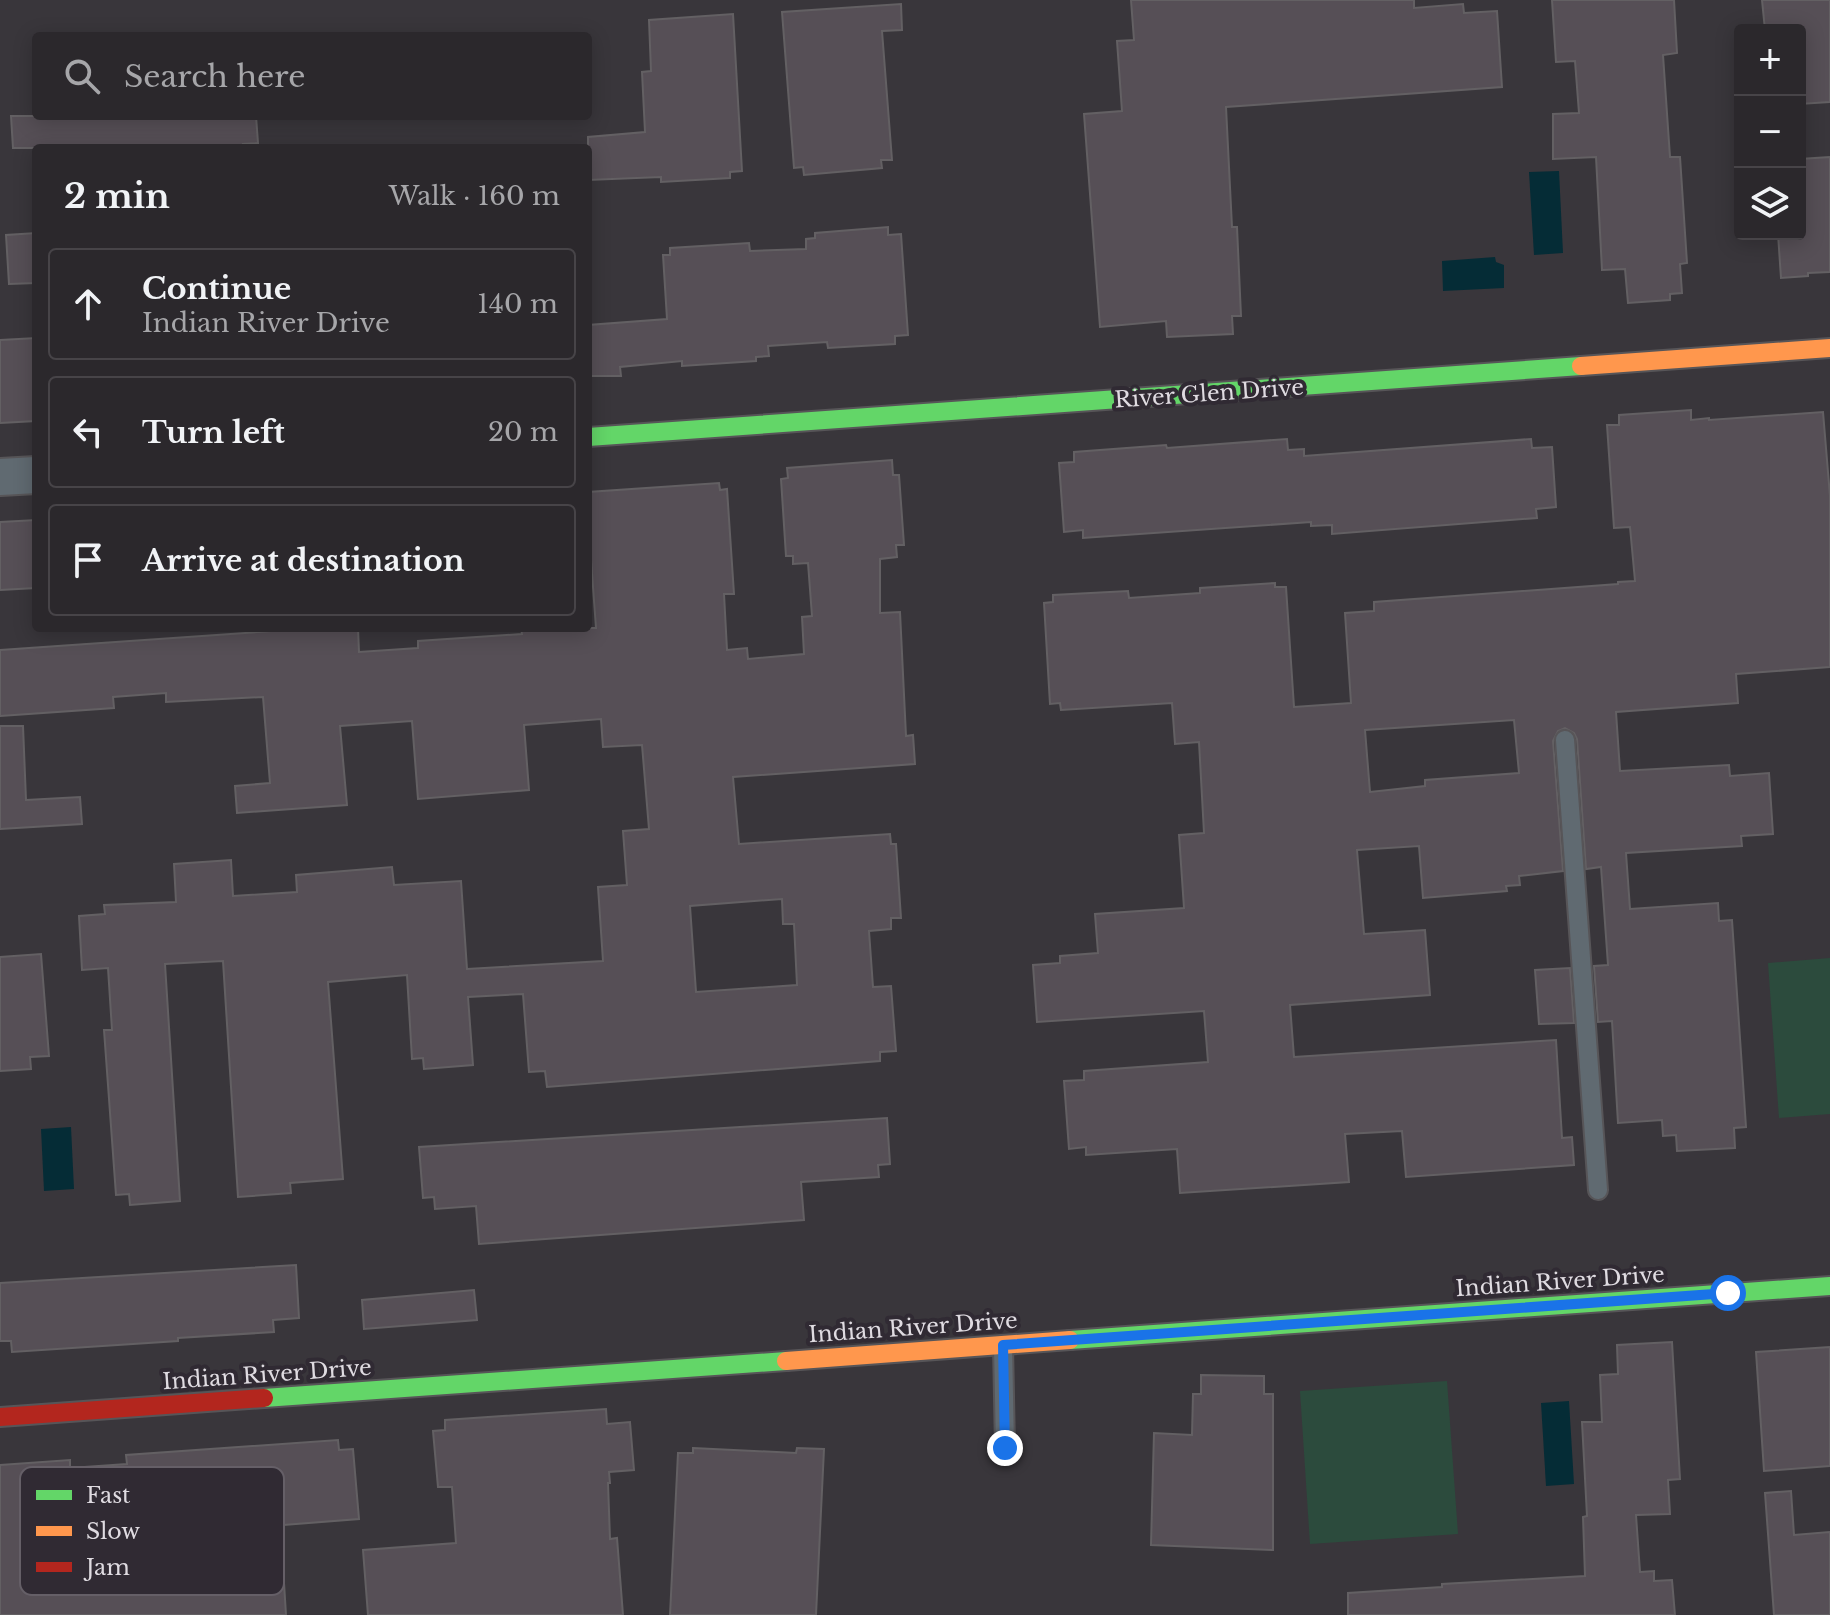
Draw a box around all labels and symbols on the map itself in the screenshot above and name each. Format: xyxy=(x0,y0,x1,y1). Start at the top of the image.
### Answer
street label: River Glen Drive xyxy=(1113,373,1305,414)
street label: Indian River Drive xyxy=(1455,1261,1666,1302)
route start xyxy=(1710,1275,1746,1311)
street label: Indian River Drive xyxy=(808,1307,1019,1348)
street label: Indian River Drive xyxy=(162,1354,373,1395)
route end xyxy=(987,1430,1023,1466)
legend xyxy=(20,1467,284,1595)
text: Fast xyxy=(86,1482,131,1509)
text: Slow xyxy=(86,1518,140,1545)
text: Jam xyxy=(83,1554,130,1581)

